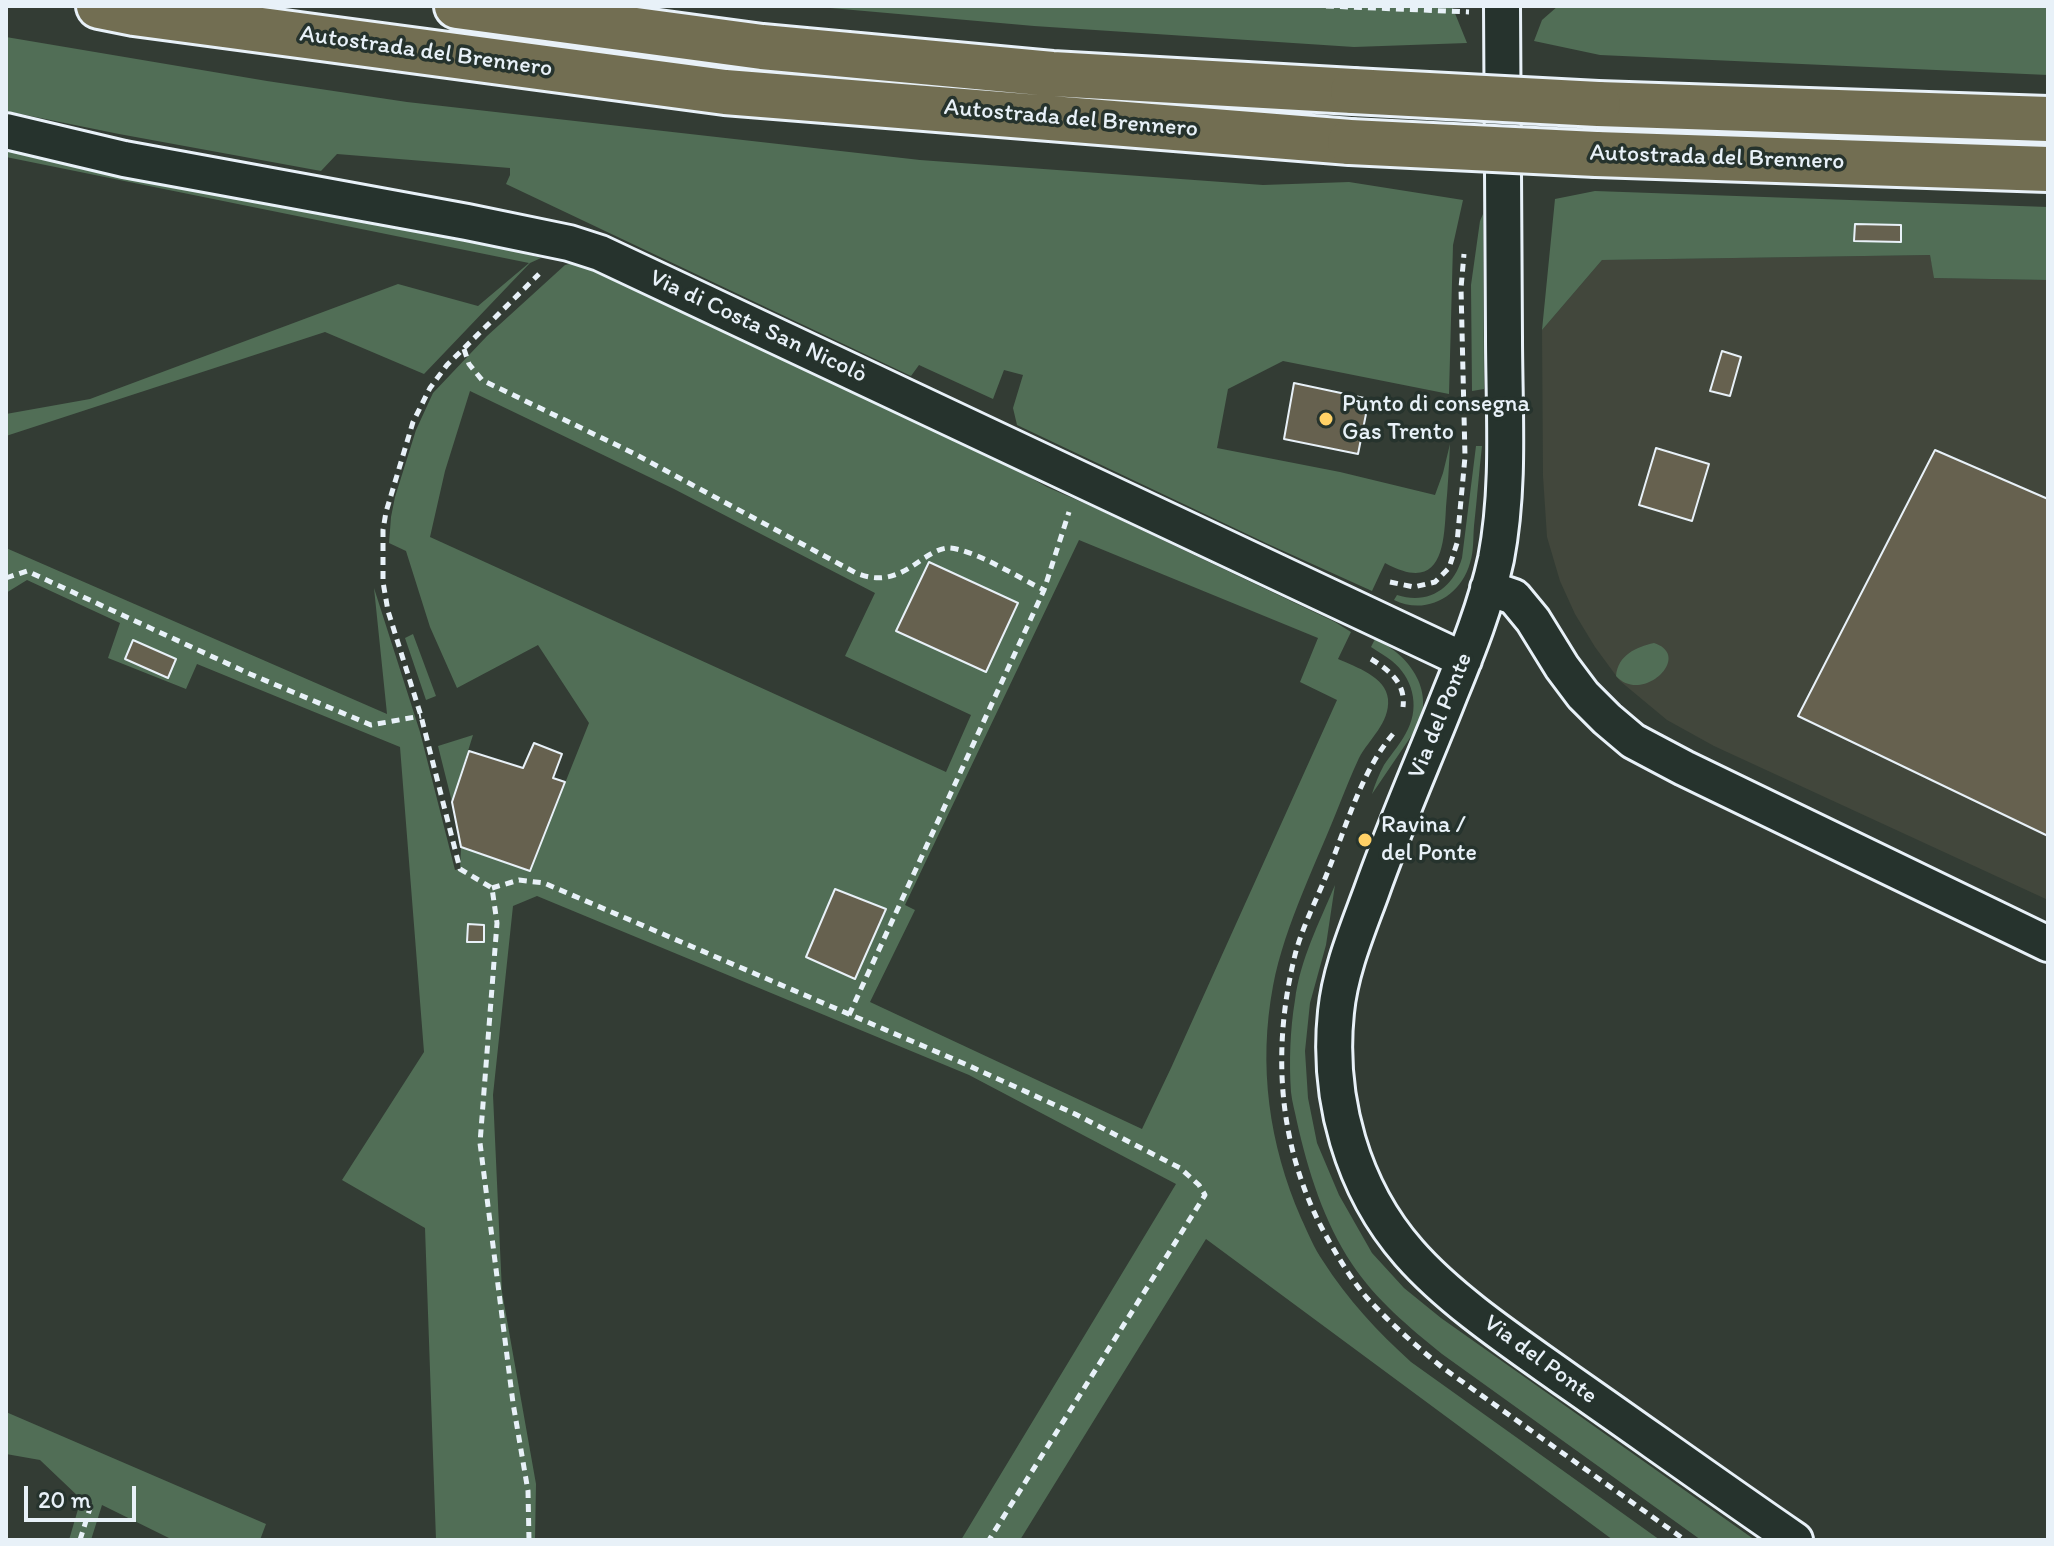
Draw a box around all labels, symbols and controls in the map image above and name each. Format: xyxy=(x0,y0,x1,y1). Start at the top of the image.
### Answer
street label: Autostrada del Brennero xyxy=(298,20,554,84)
street label: Autostrada del Brennero xyxy=(943,94,1199,144)
street label: Autostrada del Brennero xyxy=(1589,139,1845,177)
street label: Via di Costa San Nicolò xyxy=(645,264,871,390)
place label: Punto di consegna Gas Trento xyxy=(1342,391,1530,447)
marker: Punto di consegna Gas Trento xyxy=(1317,410,1335,428)
street label: Via del Ponte xyxy=(1403,649,1479,783)
place label: Ravina / del Ponte xyxy=(1381,812,1477,868)
marker: Ravina / del Ponte xyxy=(1356,831,1374,849)
street label: Via del Ponte xyxy=(1478,1309,1602,1411)
scale bar xyxy=(28,1470,140,1520)
text: 20 m xyxy=(38,1485,91,1514)

